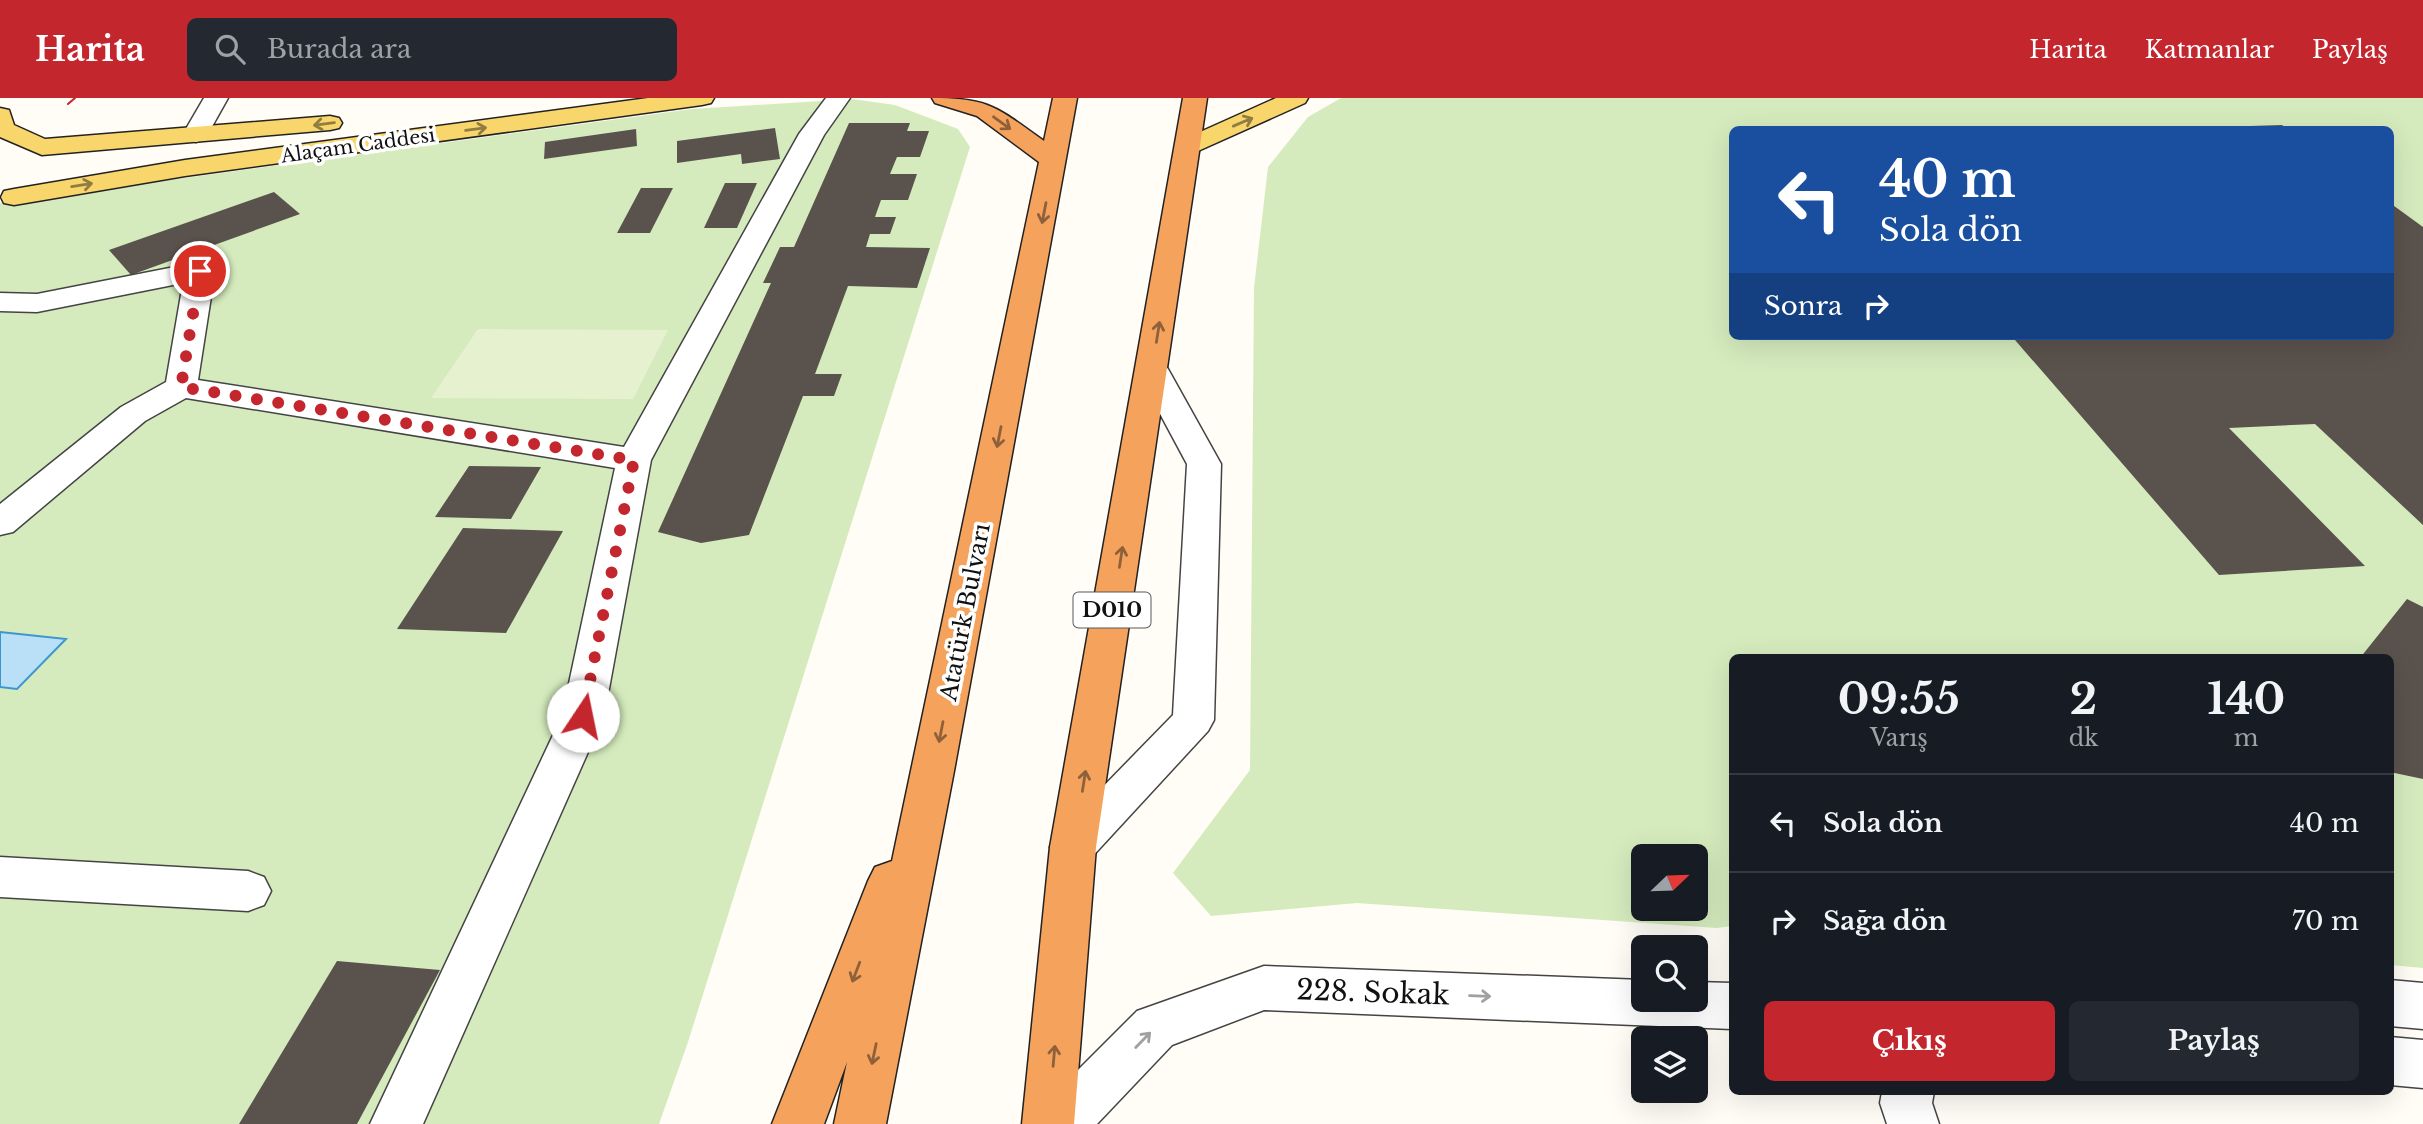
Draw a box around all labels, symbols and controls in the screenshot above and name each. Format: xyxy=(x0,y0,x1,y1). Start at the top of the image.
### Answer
search box xyxy=(187,18,677,81)
text: Harita xyxy=(35,29,145,70)
icon: search xyxy=(211,30,249,68)
text: Burada ara xyxy=(267,33,411,65)
text: Harita xyxy=(2029,35,2107,64)
text: Katmanlar xyxy=(2145,35,2274,64)
text: Paylaş xyxy=(2312,35,2388,64)
one-way arrow xyxy=(1231,115,1253,128)
one-way arrow xyxy=(992,116,1011,130)
one-way arrow xyxy=(313,118,336,131)
one-way arrow xyxy=(465,122,487,135)
street label: Alaçam Caddesi xyxy=(279,123,437,168)
text: 40 m xyxy=(1879,149,2016,210)
icon: left xyxy=(1764,154,1855,245)
one-way arrow xyxy=(70,178,92,192)
one-way arrow xyxy=(1036,201,1050,224)
text: Sola dön xyxy=(1879,210,2022,250)
pin xyxy=(170,241,230,301)
icon: arrive xyxy=(181,252,219,290)
icon: right xyxy=(1857,287,1895,325)
text: Sonra xyxy=(1764,290,1843,322)
one-way arrow xyxy=(1152,321,1165,344)
one-way arrow xyxy=(992,425,1006,447)
street label: Atatürk Bulvarı xyxy=(934,521,996,704)
one-way arrow xyxy=(1115,546,1128,569)
road number: D010 xyxy=(1074,592,1150,628)
text: 09:55 xyxy=(1838,673,1960,725)
text: 2 xyxy=(2070,673,2097,725)
text: 140 xyxy=(2207,673,2285,725)
position arrow xyxy=(546,679,620,753)
one-way arrow xyxy=(934,720,947,743)
text: Varış xyxy=(1870,724,1928,752)
text: dk xyxy=(2069,724,2098,752)
text: m xyxy=(2234,724,2259,752)
one-way arrow xyxy=(1078,770,1091,793)
icon: left xyxy=(1764,804,1802,842)
text: Sola dön xyxy=(1823,807,1943,839)
text: 40 m xyxy=(2290,807,2359,839)
north arrow xyxy=(1631,844,1708,920)
map controls xyxy=(1631,844,1708,1103)
icon: right xyxy=(1764,902,1802,940)
text: Sağa dön xyxy=(1823,905,1947,937)
text: 70 m xyxy=(2292,905,2359,937)
button: search xyxy=(1631,935,1708,1012)
one-way arrow xyxy=(849,961,861,983)
street label: 228. Sokak xyxy=(1296,972,1451,1013)
one-way arrow xyxy=(1469,990,1492,1003)
button: Çıkış xyxy=(1764,1001,2055,1081)
button: Paylaş xyxy=(2069,1001,2359,1081)
button: layers xyxy=(1631,1026,1708,1103)
one-way arrow xyxy=(1134,1032,1151,1049)
one-way arrow xyxy=(867,1042,881,1065)
one-way arrow xyxy=(1048,1045,1061,1068)

